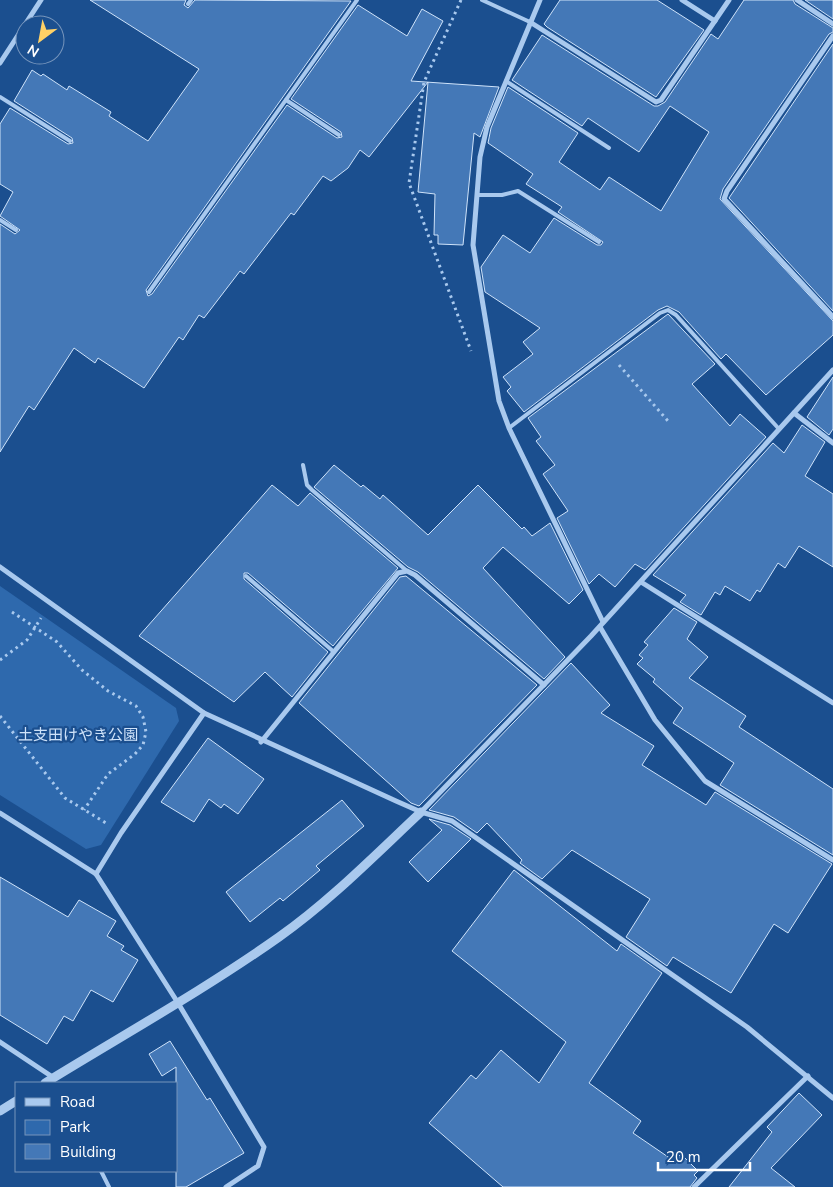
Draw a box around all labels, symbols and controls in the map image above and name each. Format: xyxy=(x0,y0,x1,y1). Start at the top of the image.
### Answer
north arrow xyxy=(15,15,65,65)
text: N xyxy=(24,40,43,61)
park label: 土支田けやき公園 xyxy=(18,725,138,745)
legend xyxy=(15,1082,178,1172)
text: Road xyxy=(60,1092,95,1112)
text: Park xyxy=(60,1117,90,1137)
scale bar xyxy=(658,1140,750,1172)
text: Building xyxy=(60,1142,116,1162)
text: 20 m xyxy=(666,1147,701,1167)

